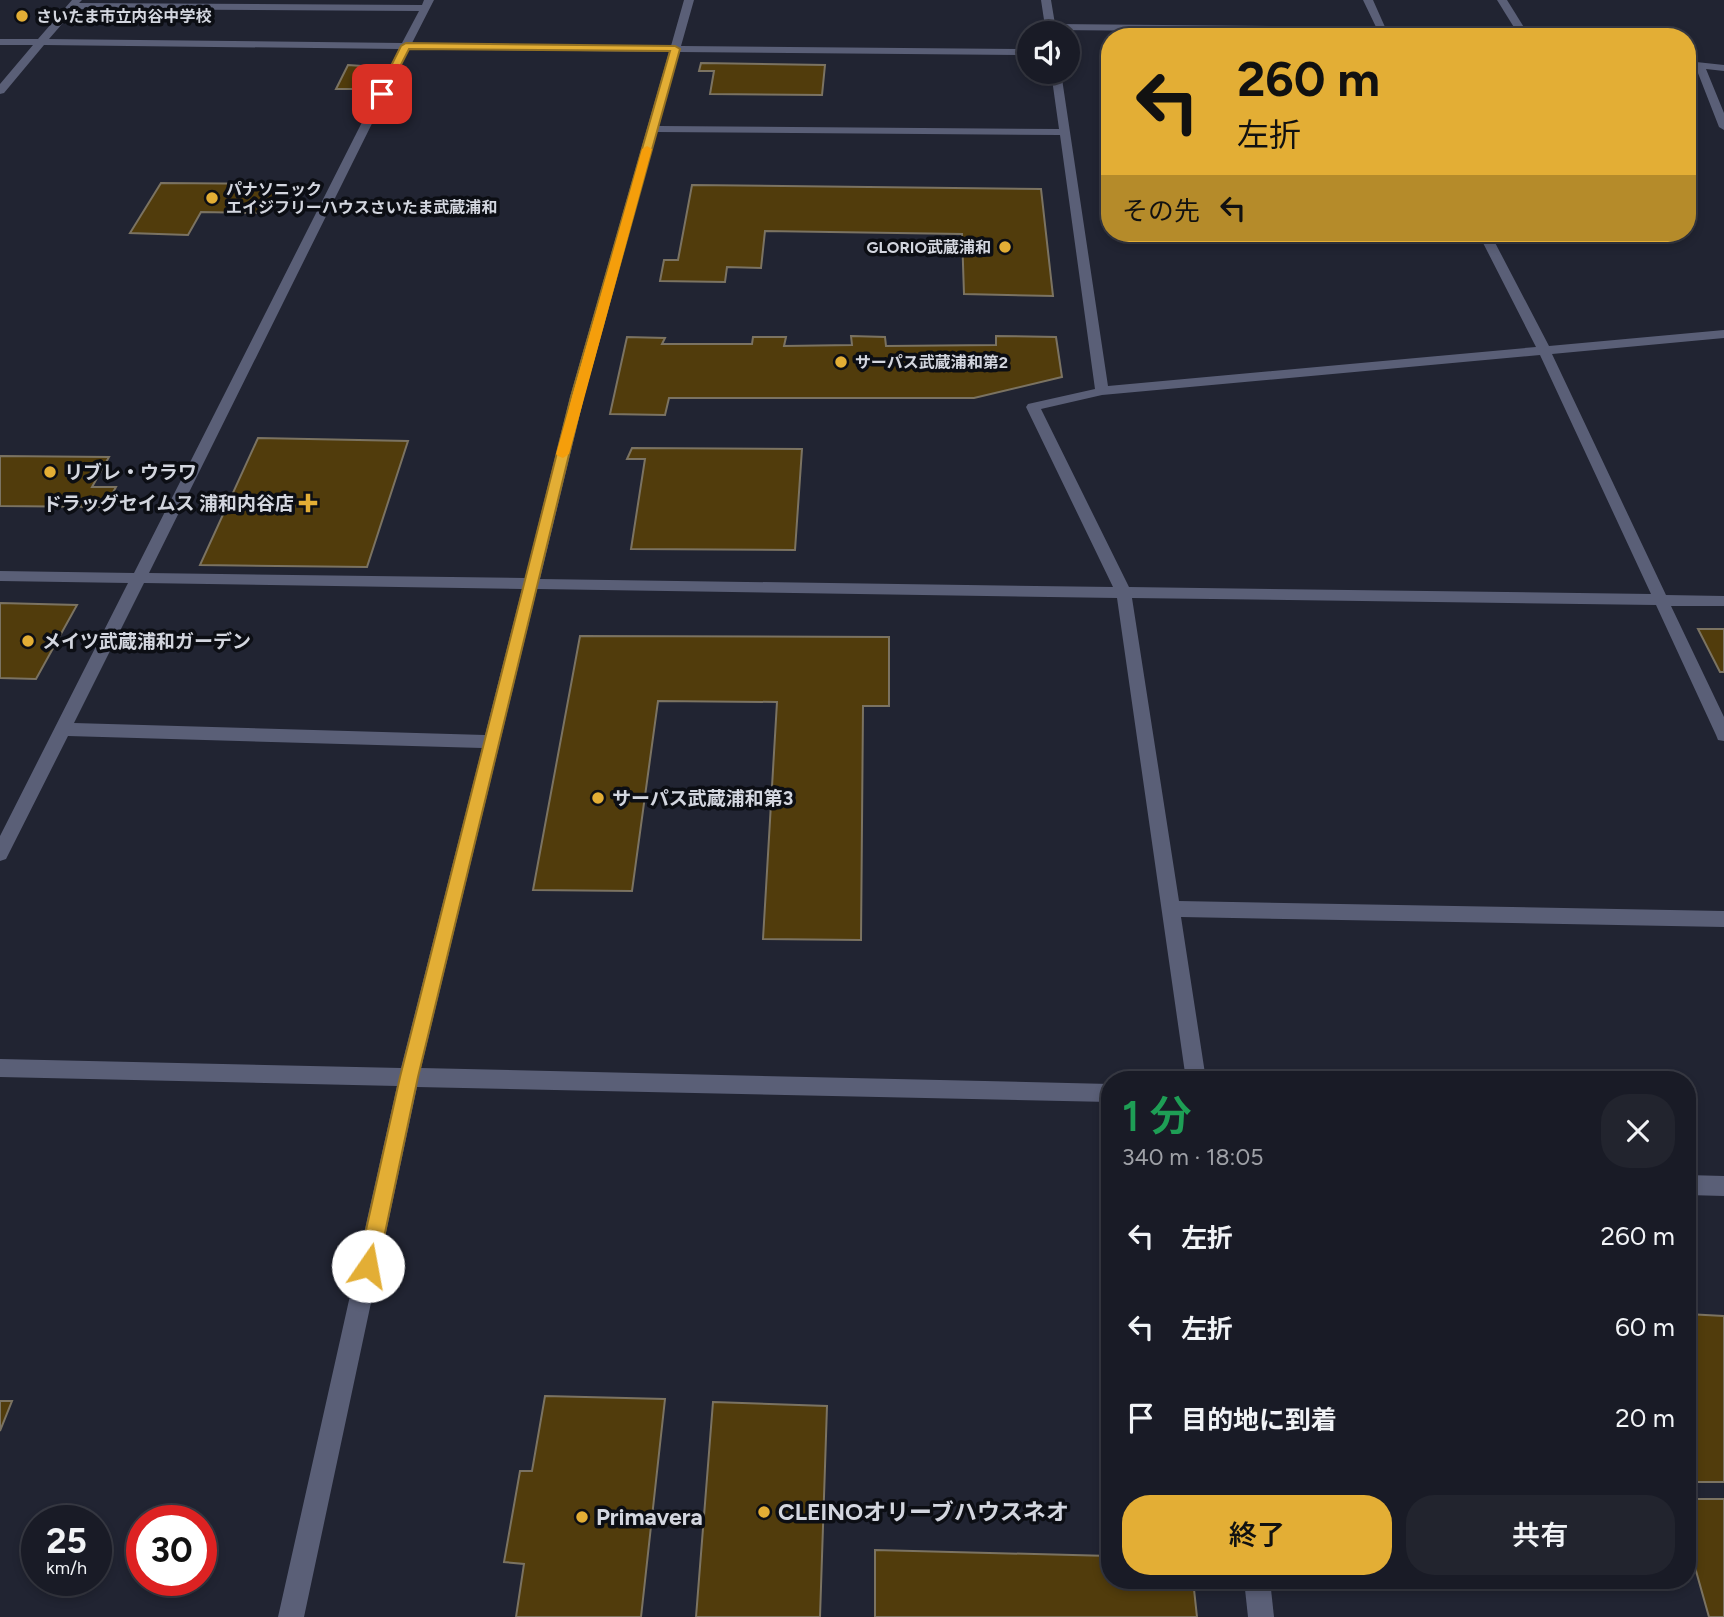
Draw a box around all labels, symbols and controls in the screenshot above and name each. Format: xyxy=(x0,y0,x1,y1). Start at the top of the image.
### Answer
place label: さいたま市立内谷中学校 xyxy=(36,7,212,26)
marker: さいたま市立内谷中学校 xyxy=(14,8,30,24)
map controls xyxy=(1017,21,1080,84)
button: sound xyxy=(1017,21,1080,84)
text: 260 m xyxy=(1237,49,1380,108)
icon: left xyxy=(1122,56,1213,147)
pin xyxy=(352,64,412,124)
icon: arrive xyxy=(363,75,401,113)
text: 左折 xyxy=(1237,116,1301,154)
place label: パナソニック エイジフリーハウスさいたま武蔵浦和 xyxy=(226,180,497,217)
icon: left xyxy=(1214,189,1252,227)
marker: パナソニック エイジフリーハウスさいたま武蔵浦和 xyxy=(204,190,220,206)
text: その先 xyxy=(1122,195,1200,227)
place label: GLORIO武蔵浦和 xyxy=(867,238,991,257)
marker: GLORIO武蔵浦和 xyxy=(997,239,1013,255)
place label: サーパス武蔵浦和第2 xyxy=(855,353,1008,372)
marker: サーパス武蔵浦和第2 xyxy=(833,354,849,370)
place label: リブレ・ウラワ xyxy=(64,461,197,484)
marker: リブレ・ウラワ xyxy=(42,464,58,480)
place label: ドラッグセイムス 浦和内谷店 xyxy=(43,492,294,515)
marker: ドラッグセイムス 浦和内谷店 xyxy=(300,495,316,511)
place label: メイツ武蔵浦和ガーデン xyxy=(42,630,251,653)
marker: メイツ武蔵浦和ガーデン xyxy=(20,633,36,649)
place label: サーパス武蔵浦和第3 xyxy=(612,787,793,810)
marker: サーパス武蔵浦和第3 xyxy=(590,790,606,806)
text: 1 分 xyxy=(1122,1091,1192,1142)
button: close xyxy=(1601,1094,1675,1168)
text: 340 m · 18:05 xyxy=(1122,1143,1263,1171)
icon: left xyxy=(1122,1217,1160,1255)
text: 260 m xyxy=(1601,1220,1675,1252)
text: 左折 xyxy=(1181,1222,1233,1254)
position arrow xyxy=(331,1229,405,1303)
icon: left xyxy=(1122,1308,1160,1346)
text: 60 m xyxy=(1615,1311,1675,1343)
text: 左折 xyxy=(1181,1313,1233,1345)
icon: arrive xyxy=(1122,1399,1160,1437)
text: 20 m xyxy=(1615,1402,1675,1434)
text: 目的地に到着 xyxy=(1181,1404,1337,1436)
button: 終了 xyxy=(1122,1495,1392,1575)
button: 共有 xyxy=(1406,1495,1675,1575)
place label: CLEINOオリーブハウスネオ xyxy=(778,1498,1069,1526)
place label: Primavera xyxy=(596,1503,703,1531)
marker: CLEINOオリーブハウスネオ xyxy=(756,1504,772,1520)
speed limit sign: 30 xyxy=(126,1505,217,1596)
marker: Primavera xyxy=(574,1509,590,1525)
text: 25 xyxy=(46,1520,87,1562)
text: km/h xyxy=(46,1557,87,1579)

